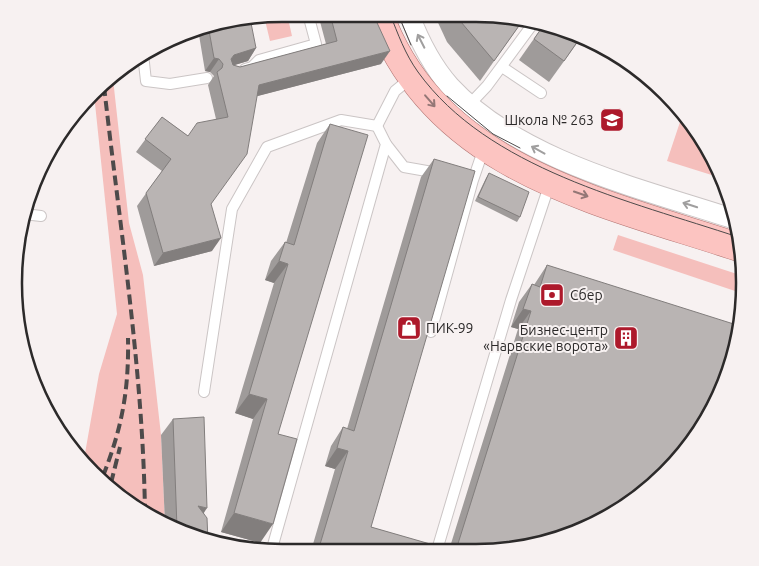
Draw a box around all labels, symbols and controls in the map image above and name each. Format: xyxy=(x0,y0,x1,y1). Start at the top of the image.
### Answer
one-way arrow xyxy=(416,34,426,49)
one-way arrow xyxy=(424,94,436,107)
school or university icon: Школа № 263 xyxy=(599,107,625,133)
place label: Школа № 263 xyxy=(504,112,594,128)
one-way arrow xyxy=(531,144,545,154)
one-way arrow xyxy=(573,190,589,199)
one-way arrow xyxy=(683,200,699,209)
bank icon: Сбер xyxy=(539,282,565,308)
place label: Сбер xyxy=(570,287,603,303)
shop icon: ПИК-99 xyxy=(396,315,422,341)
place label: ПИК-99 xyxy=(426,320,474,336)
place label: Бизнес-центр «Нарвские ворота» xyxy=(483,322,608,354)
building icon: Бизнес-центр «Нарвские ворота» xyxy=(613,325,639,351)

